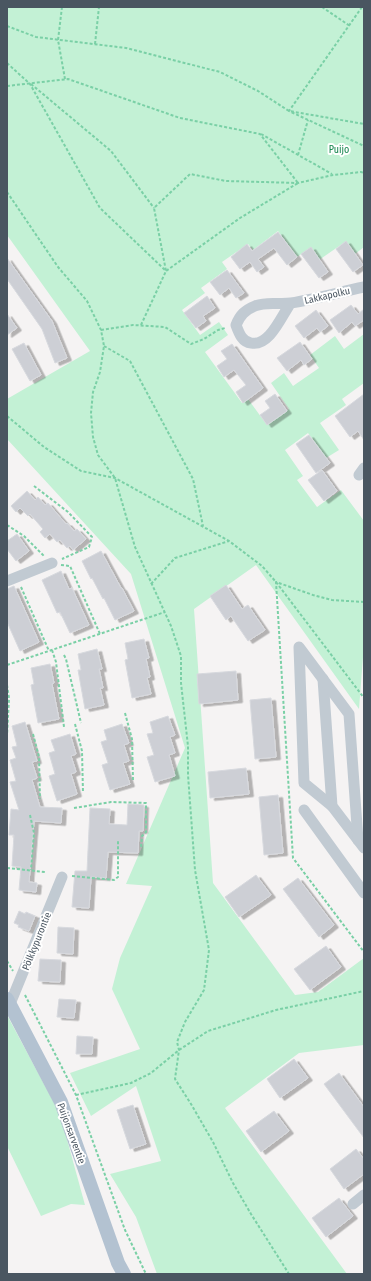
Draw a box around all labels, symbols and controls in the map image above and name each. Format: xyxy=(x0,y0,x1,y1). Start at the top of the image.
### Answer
park label: Puijo xyxy=(329,144,349,156)
street label: Lakkapolku xyxy=(303,285,351,307)
street label: Pölkkypurontie xyxy=(20,911,54,972)
street label: Puijonsarventie xyxy=(55,1101,88,1165)

